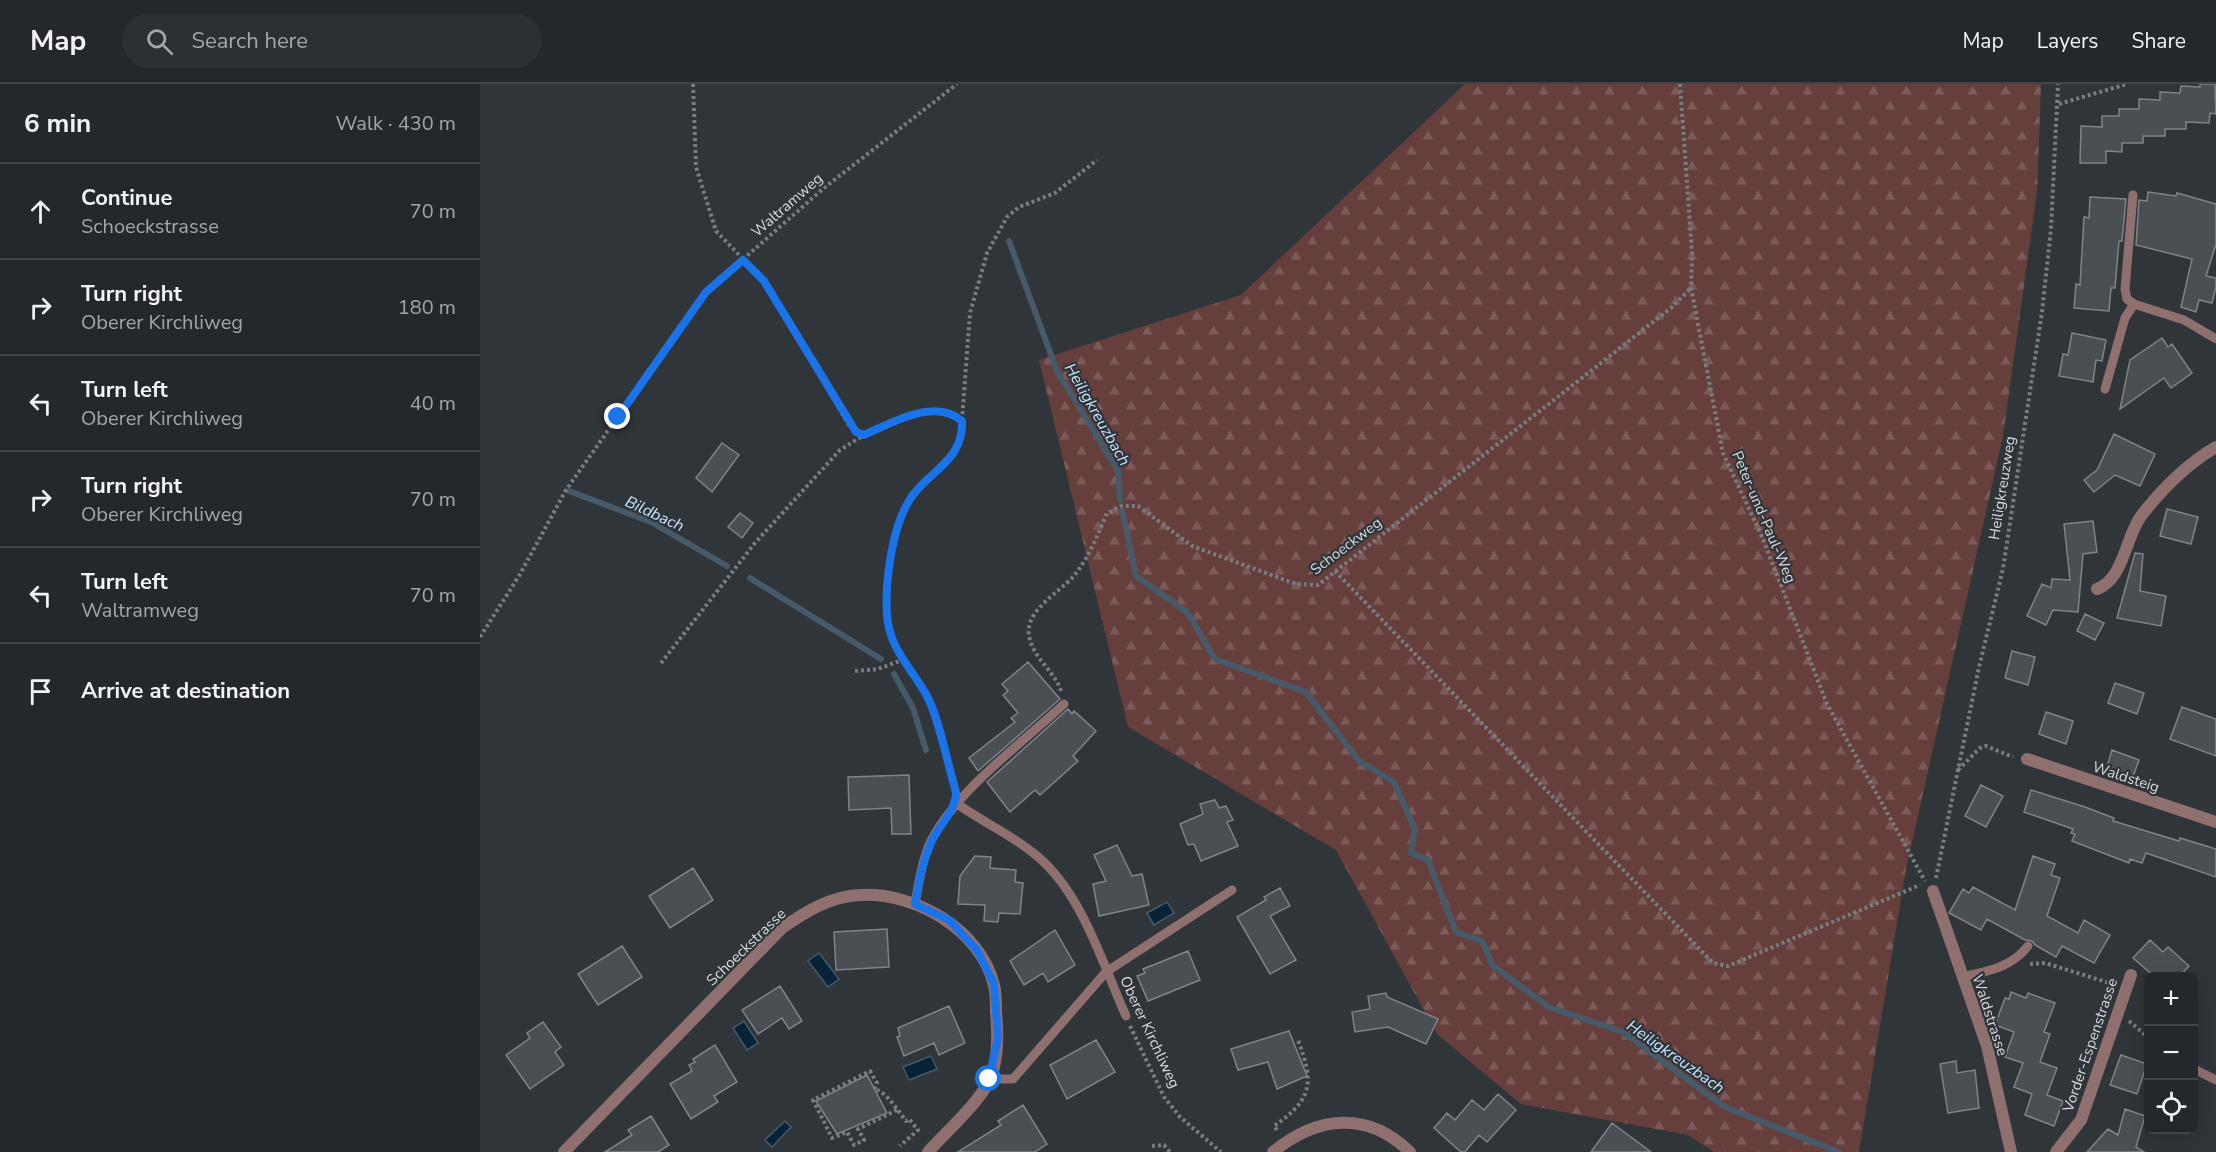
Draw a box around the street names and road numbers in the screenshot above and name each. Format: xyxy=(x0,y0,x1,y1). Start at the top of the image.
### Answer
street label: Waltramweg xyxy=(747,168,827,242)
street label: Heiligkreuzweg xyxy=(1984,435,2020,541)
street label: Peter-und-Paul-Weg xyxy=(1727,448,1801,586)
street label: Schoeckweg xyxy=(1306,513,1386,579)
street label: Waldsteig xyxy=(2090,757,2162,797)
street label: Schoeckstrasse xyxy=(702,904,790,990)
street label: Waldstrasse xyxy=(1967,972,2013,1058)
street label: Oberer Kirchliweg xyxy=(1115,973,1185,1091)
street label: Vorder-Espenstrasse xyxy=(2057,975,2122,1116)

